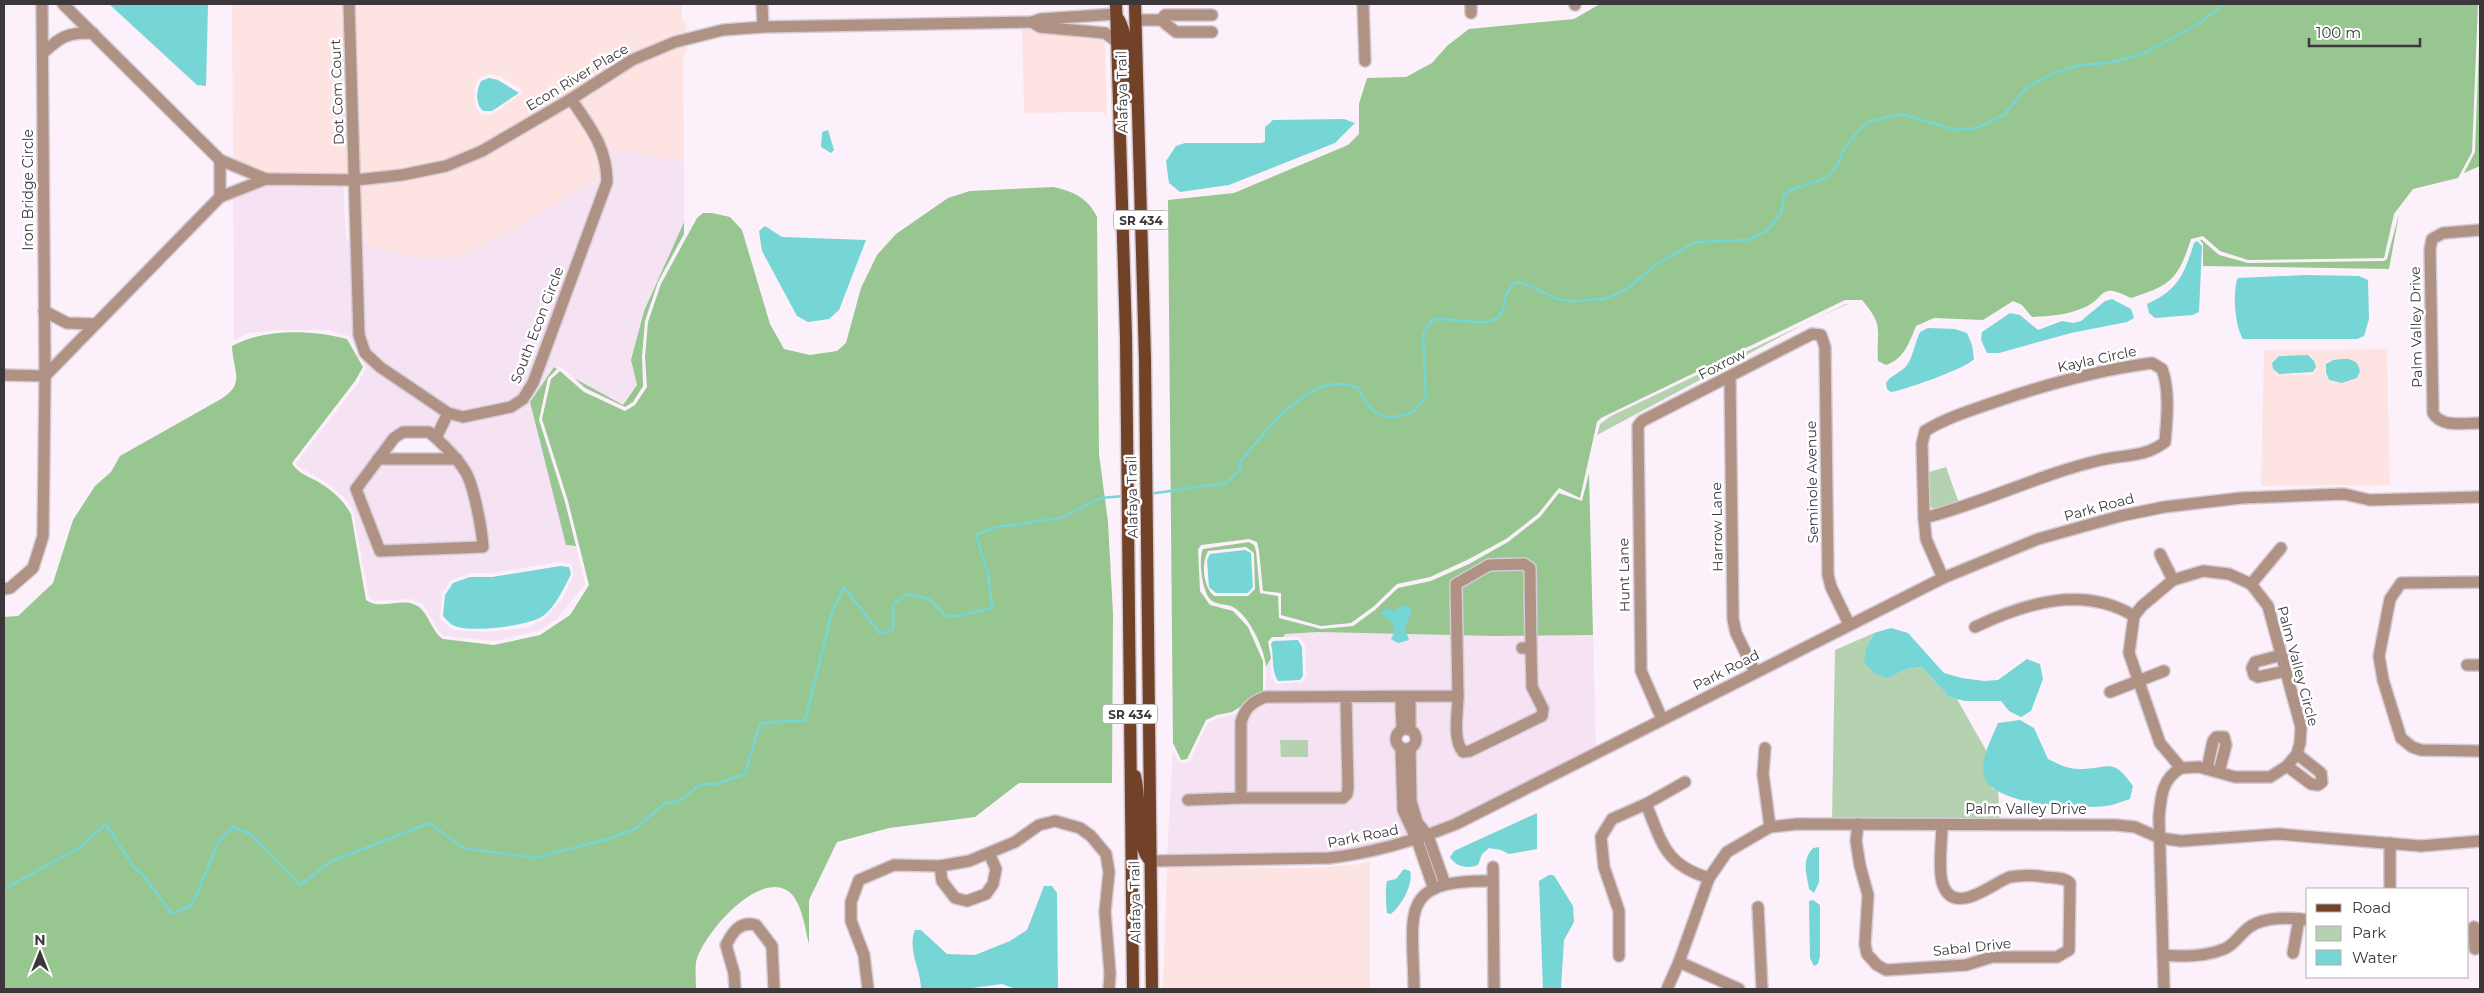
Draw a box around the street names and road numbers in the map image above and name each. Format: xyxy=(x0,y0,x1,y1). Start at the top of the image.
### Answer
street label: Dot Com Court xyxy=(326,38,348,145)
street label: Econ River Place xyxy=(523,39,631,115)
street label: Alafaya Trail xyxy=(1112,51,1132,133)
street label: Iron Bridge Circle xyxy=(19,129,37,251)
road number: SR 434 xyxy=(1114,210,1168,230)
street label: South Econ Circle xyxy=(506,264,568,386)
street label: Palm Valley Drive xyxy=(2406,266,2426,388)
street label: Kayla Circle xyxy=(2056,342,2138,376)
street label: Foxrow xyxy=(1695,344,1749,384)
street label: Seminole Avenue xyxy=(1802,421,1822,543)
street label: Alafaya Trail xyxy=(1122,456,1142,538)
street label: Harrow Lane xyxy=(1707,482,1727,572)
street label: Park Road xyxy=(2062,489,2136,525)
street label: Hunt Lane xyxy=(1614,538,1634,612)
street label: Palm Valley Circle xyxy=(2273,604,2323,728)
street label: Park Road xyxy=(1690,646,1762,694)
road number: SR 434 xyxy=(1102,704,1158,724)
street label: Palm Valley Drive xyxy=(1965,800,2087,818)
street label: Park Road xyxy=(1326,820,1400,852)
street label: Alafaya Trail xyxy=(1125,861,1145,943)
street label: Sabal Drive xyxy=(1932,934,2012,960)

